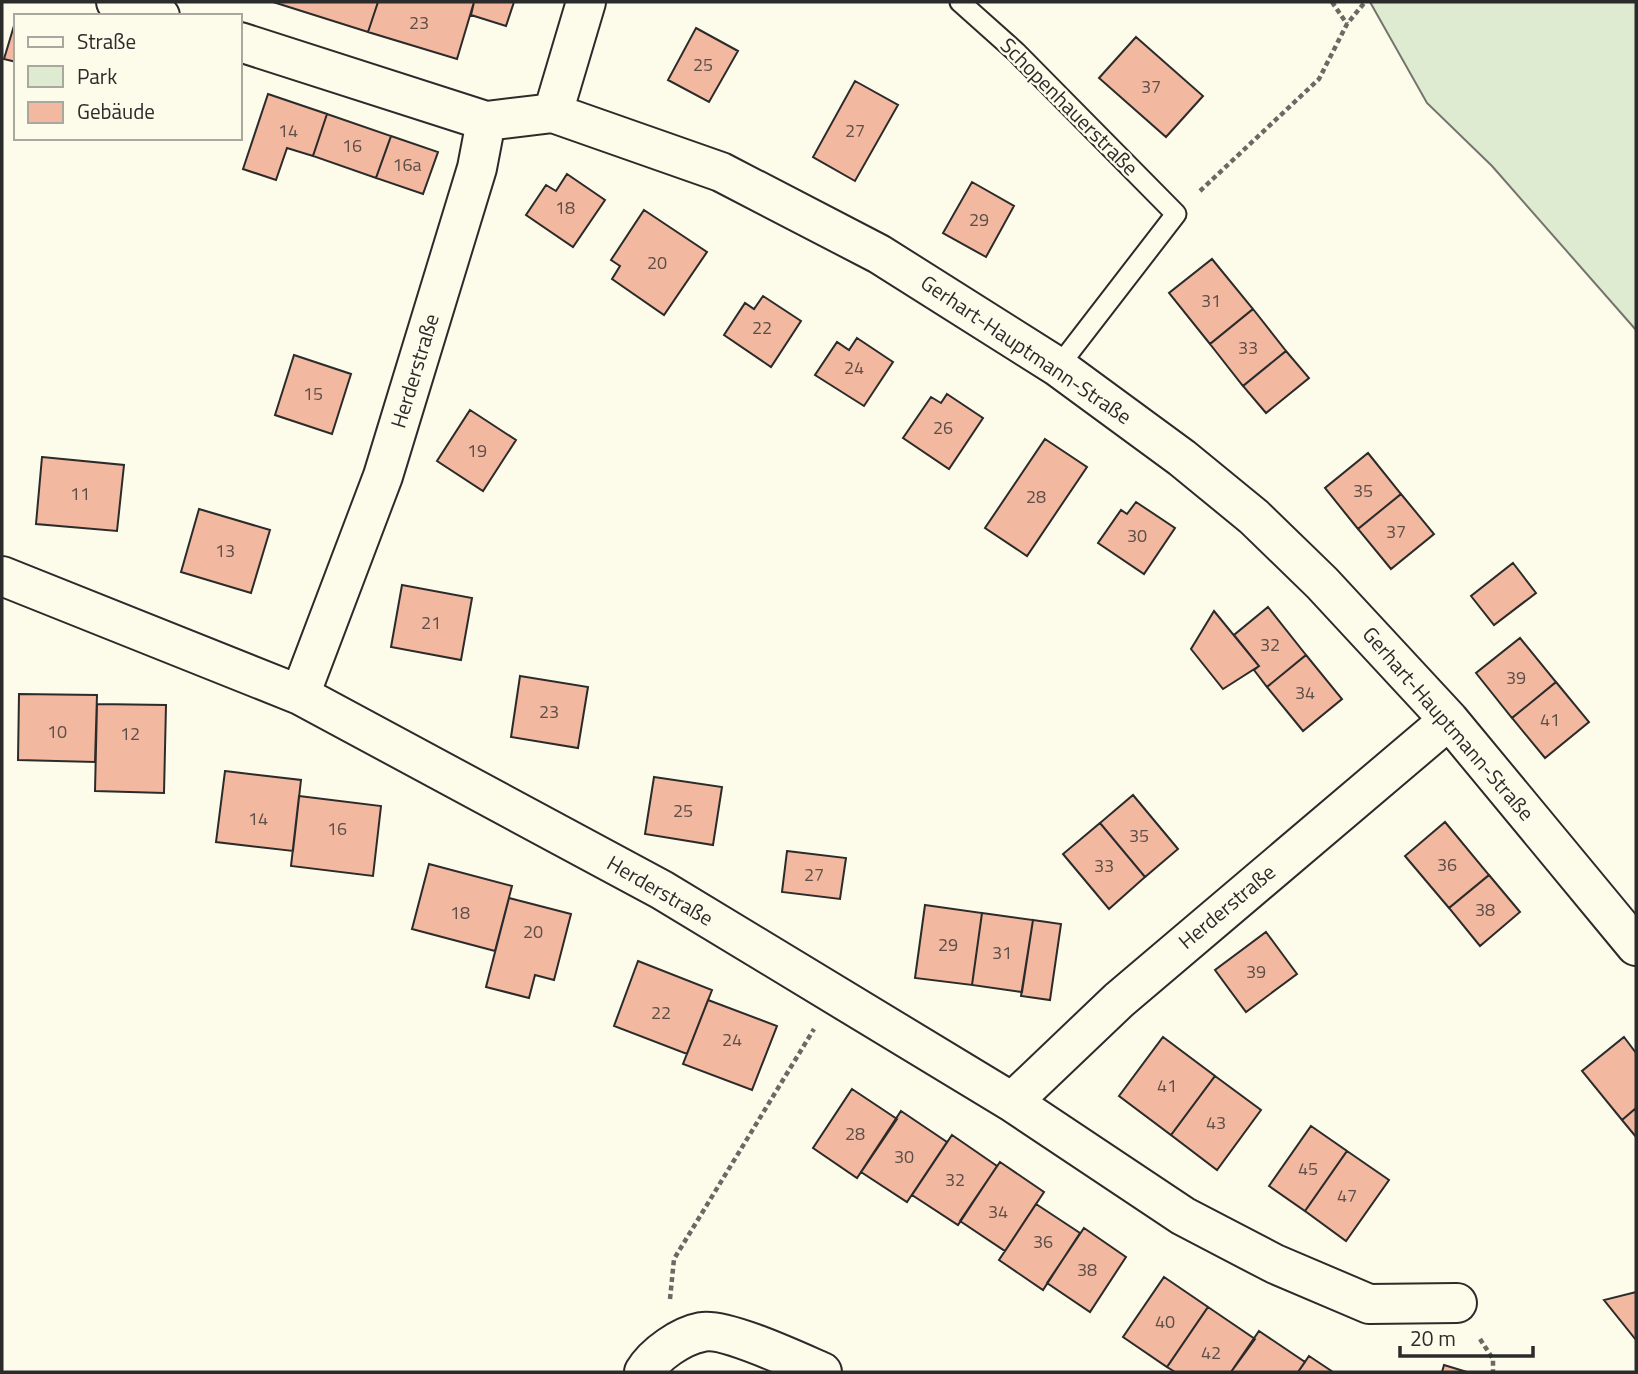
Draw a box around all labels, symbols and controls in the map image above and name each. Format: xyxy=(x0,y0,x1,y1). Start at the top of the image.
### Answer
house number: 23 xyxy=(409,9,429,36)
legend xyxy=(14,14,242,140)
text: Straße xyxy=(77,25,136,57)
street label: Schopenhauerstraße xyxy=(993,30,1146,183)
house number: 25 xyxy=(693,51,713,78)
text: Park xyxy=(77,60,117,92)
house number: 37 xyxy=(1141,73,1161,100)
text: Gebäude xyxy=(77,95,155,127)
house number: 14 xyxy=(278,117,298,144)
house number: 27 xyxy=(845,117,865,144)
house number: 16 xyxy=(342,132,362,159)
house number: 16a xyxy=(392,151,422,178)
house number: 18 xyxy=(555,194,575,221)
house number: 29 xyxy=(969,206,989,233)
house number: 20 xyxy=(647,249,667,276)
street label: Gerhart-Hauptmann-Straße xyxy=(915,266,1138,432)
house number: 31 xyxy=(1201,287,1221,314)
street label: Herderstraße xyxy=(381,309,447,432)
house number: 22 xyxy=(752,314,772,341)
house number: 33 xyxy=(1238,334,1258,361)
house number: 24 xyxy=(844,354,864,381)
house number: 15 xyxy=(303,380,323,407)
house number: 26 xyxy=(933,414,953,441)
house number: 19 xyxy=(467,437,487,464)
house number: 35 xyxy=(1353,477,1373,504)
house number: 11 xyxy=(70,480,90,507)
house number: 28 xyxy=(1026,483,1046,510)
house number: 37 xyxy=(1386,518,1406,545)
house number: 30 xyxy=(1127,522,1147,549)
house number: 13 xyxy=(215,537,235,564)
house number: 21 xyxy=(421,609,441,636)
street label: Gerhart-Hauptmann-Straße xyxy=(1355,619,1542,828)
house number: 32 xyxy=(1260,631,1280,658)
house number: 39 xyxy=(1506,664,1526,691)
house number: 34 xyxy=(1295,679,1315,706)
house number: 23 xyxy=(539,698,559,725)
house number: 41 xyxy=(1540,706,1560,733)
house number: 10 xyxy=(47,718,67,745)
house number: 12 xyxy=(120,720,140,747)
house number: 25 xyxy=(673,797,693,824)
house number: 14 xyxy=(248,805,268,832)
house number: 16 xyxy=(327,815,347,842)
house number: 35 xyxy=(1129,822,1149,849)
street label: Herderstraße xyxy=(601,847,720,934)
house number: 36 xyxy=(1437,851,1457,878)
house number: 33 xyxy=(1094,852,1114,879)
street label: Herderstraße xyxy=(1171,856,1282,956)
house number: 27 xyxy=(804,861,824,888)
house number: 38 xyxy=(1475,896,1495,923)
house number: 18 xyxy=(450,899,470,926)
house number: 20 xyxy=(523,918,543,945)
house number: 29 xyxy=(938,931,958,958)
house number: 31 xyxy=(992,939,1012,966)
house number: 39 xyxy=(1246,958,1266,985)
house number: 22 xyxy=(651,999,671,1026)
house number: 24 xyxy=(722,1026,742,1053)
house number: 41 xyxy=(1157,1072,1177,1099)
house number: 43 xyxy=(1206,1109,1226,1136)
house number: 28 xyxy=(845,1120,865,1147)
house number: 30 xyxy=(894,1143,914,1170)
house number: 45 xyxy=(1298,1155,1318,1182)
house number: 32 xyxy=(945,1166,965,1193)
house number: 47 xyxy=(1337,1182,1357,1209)
house number: 34 xyxy=(988,1198,1008,1225)
house number: 36 xyxy=(1033,1228,1053,1255)
house number: 38 xyxy=(1077,1256,1097,1283)
house number: 40 xyxy=(1155,1308,1175,1335)
scale bar xyxy=(1400,1314,1533,1358)
text: 20 m xyxy=(1410,1322,1456,1354)
house number: 42 xyxy=(1201,1339,1221,1366)

